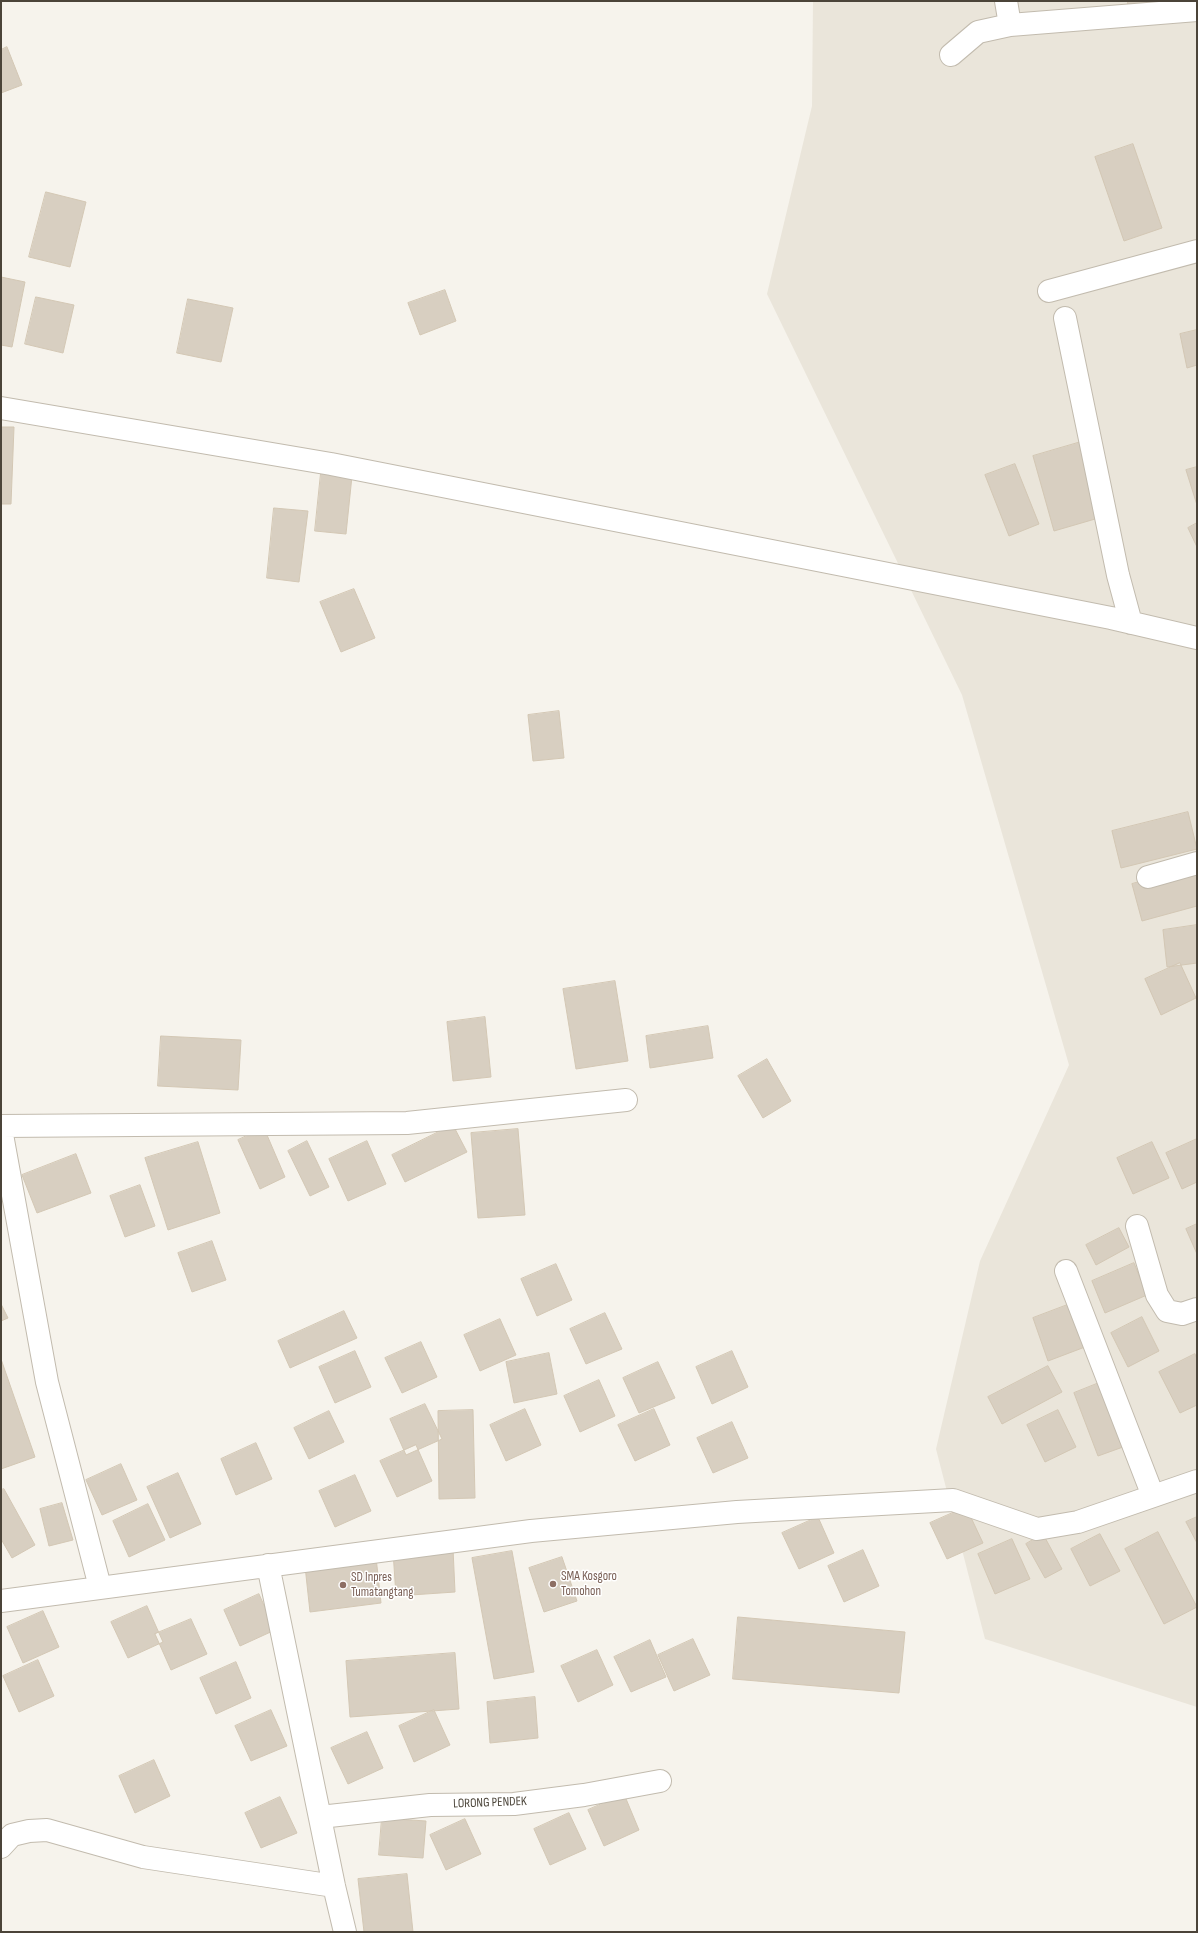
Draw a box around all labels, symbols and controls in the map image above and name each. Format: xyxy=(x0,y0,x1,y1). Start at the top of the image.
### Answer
place label: SMA Kosgoro Tomohon xyxy=(561,1569,617,1600)
place label: SD Inpres Tumatangtang xyxy=(351,1570,413,1601)
marker: SMA Kosgoro Tomohon xyxy=(548,1579,558,1589)
marker: SD Inpres Tumatangtang xyxy=(338,1580,348,1590)
street label: LORONG PENDEK xyxy=(453,1794,527,1812)

